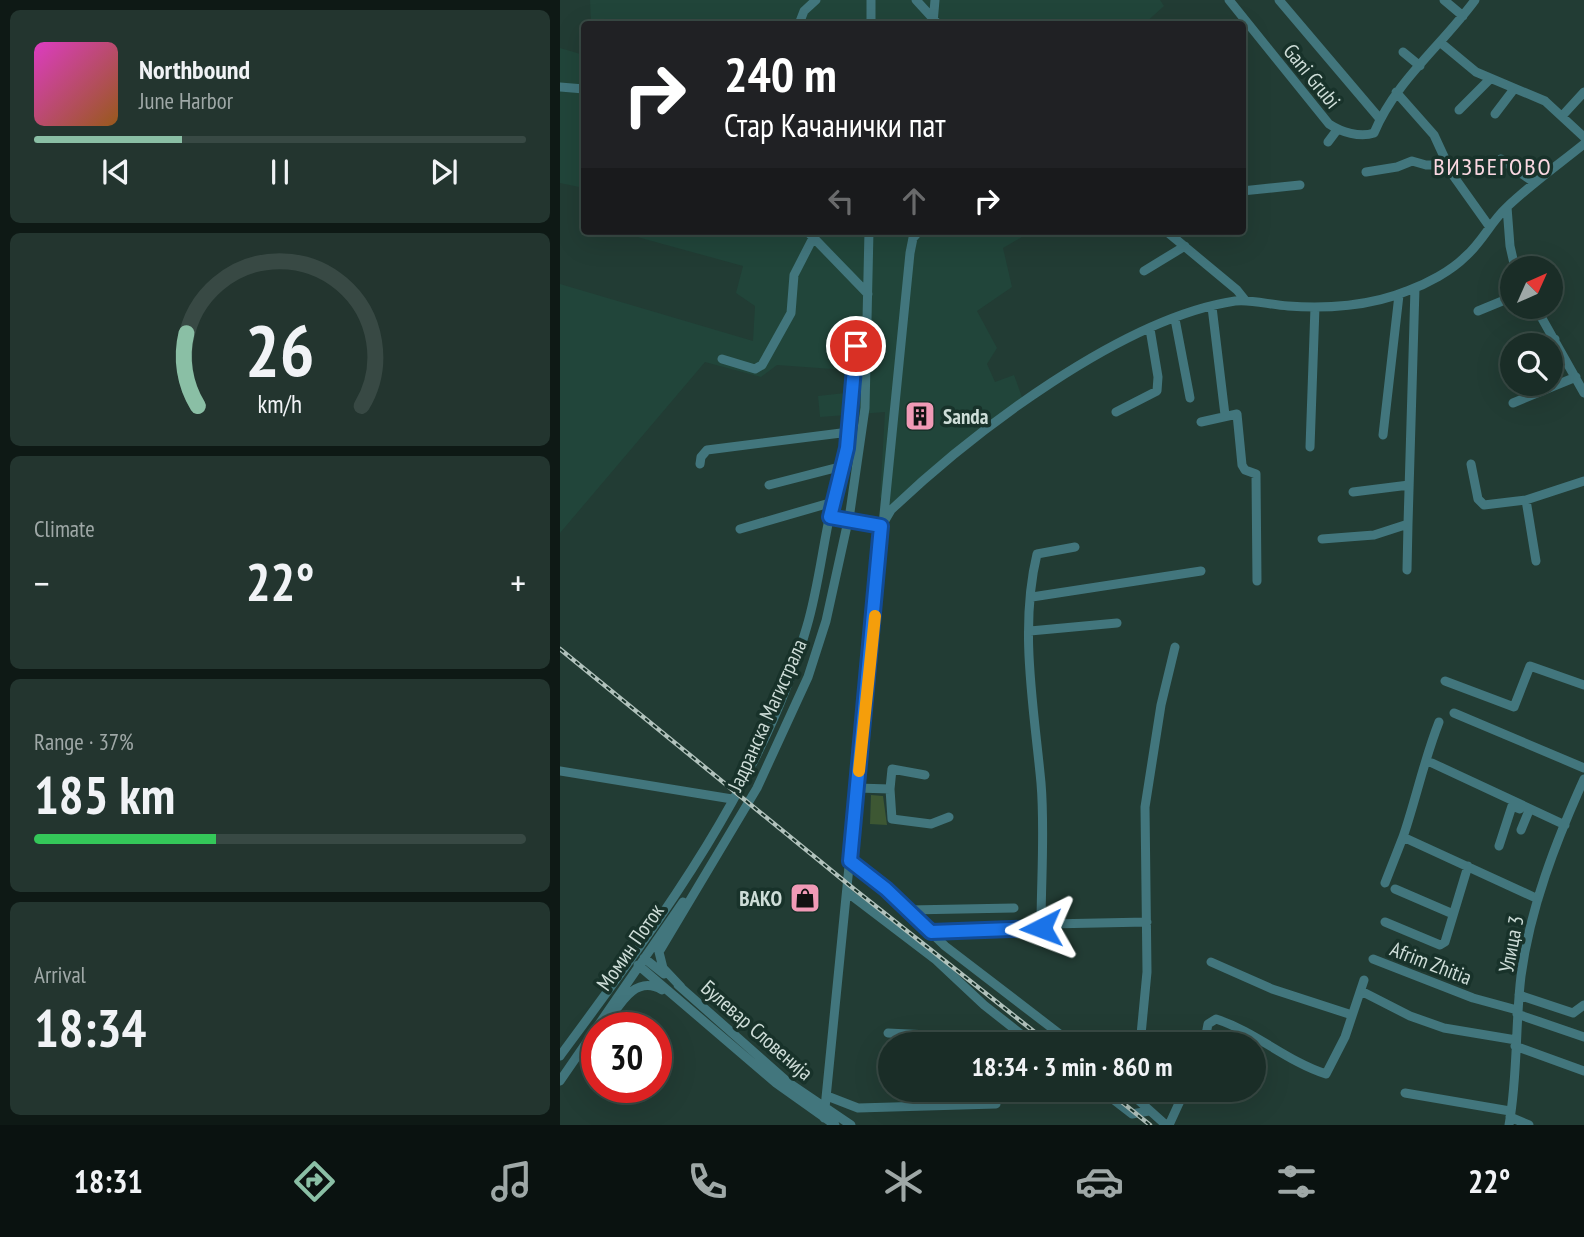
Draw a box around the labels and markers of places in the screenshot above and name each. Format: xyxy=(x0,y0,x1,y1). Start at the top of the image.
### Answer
pin xyxy=(826,316,886,376)
building icon: Sanda xyxy=(903,399,937,433)
place label: Sanda xyxy=(943,403,989,430)
shop icon: BAKO xyxy=(788,881,822,915)
place label: BAKO xyxy=(739,885,782,912)

